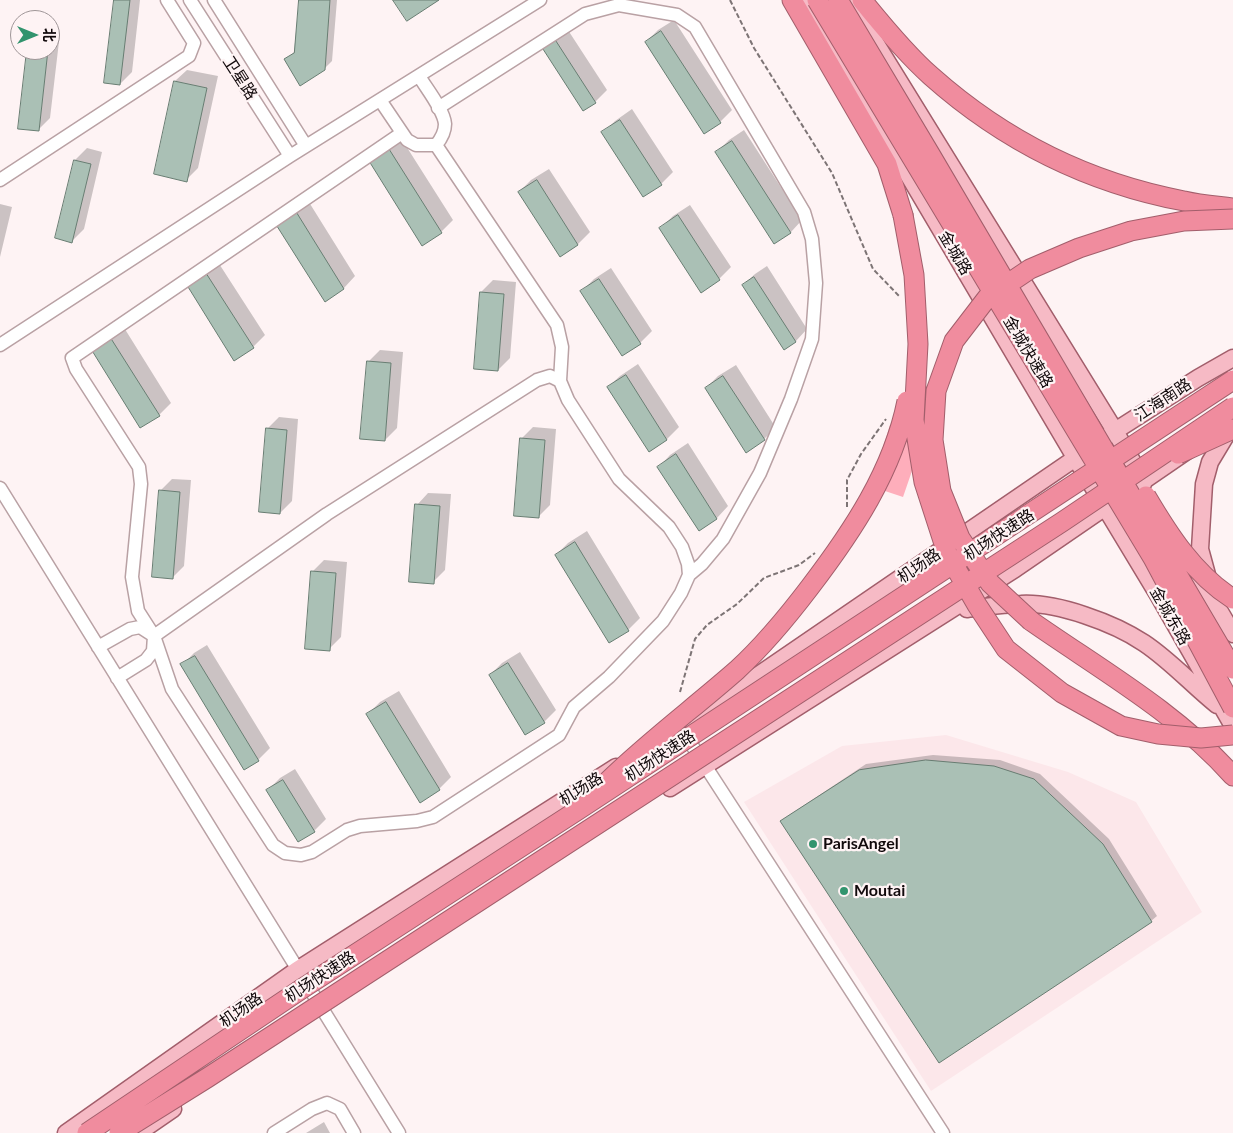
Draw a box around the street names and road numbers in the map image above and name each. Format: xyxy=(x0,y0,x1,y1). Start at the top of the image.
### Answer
street label: 卫星路 xyxy=(219,53,261,103)
street label: 金城路 xyxy=(934,227,976,279)
street label: 金城快速路 xyxy=(999,313,1057,391)
street label: 江海南路 xyxy=(1131,375,1195,425)
street label: 机场快速路 xyxy=(960,505,1038,565)
street label: 机场路 xyxy=(894,545,944,587)
street label: 金城东路 xyxy=(1146,583,1194,649)
street label: 机场快速路 xyxy=(621,726,699,786)
street label: 机场路 xyxy=(556,768,606,810)
street label: 机场快速路 xyxy=(281,947,359,1007)
street label: 机场路 xyxy=(216,988,266,1032)

